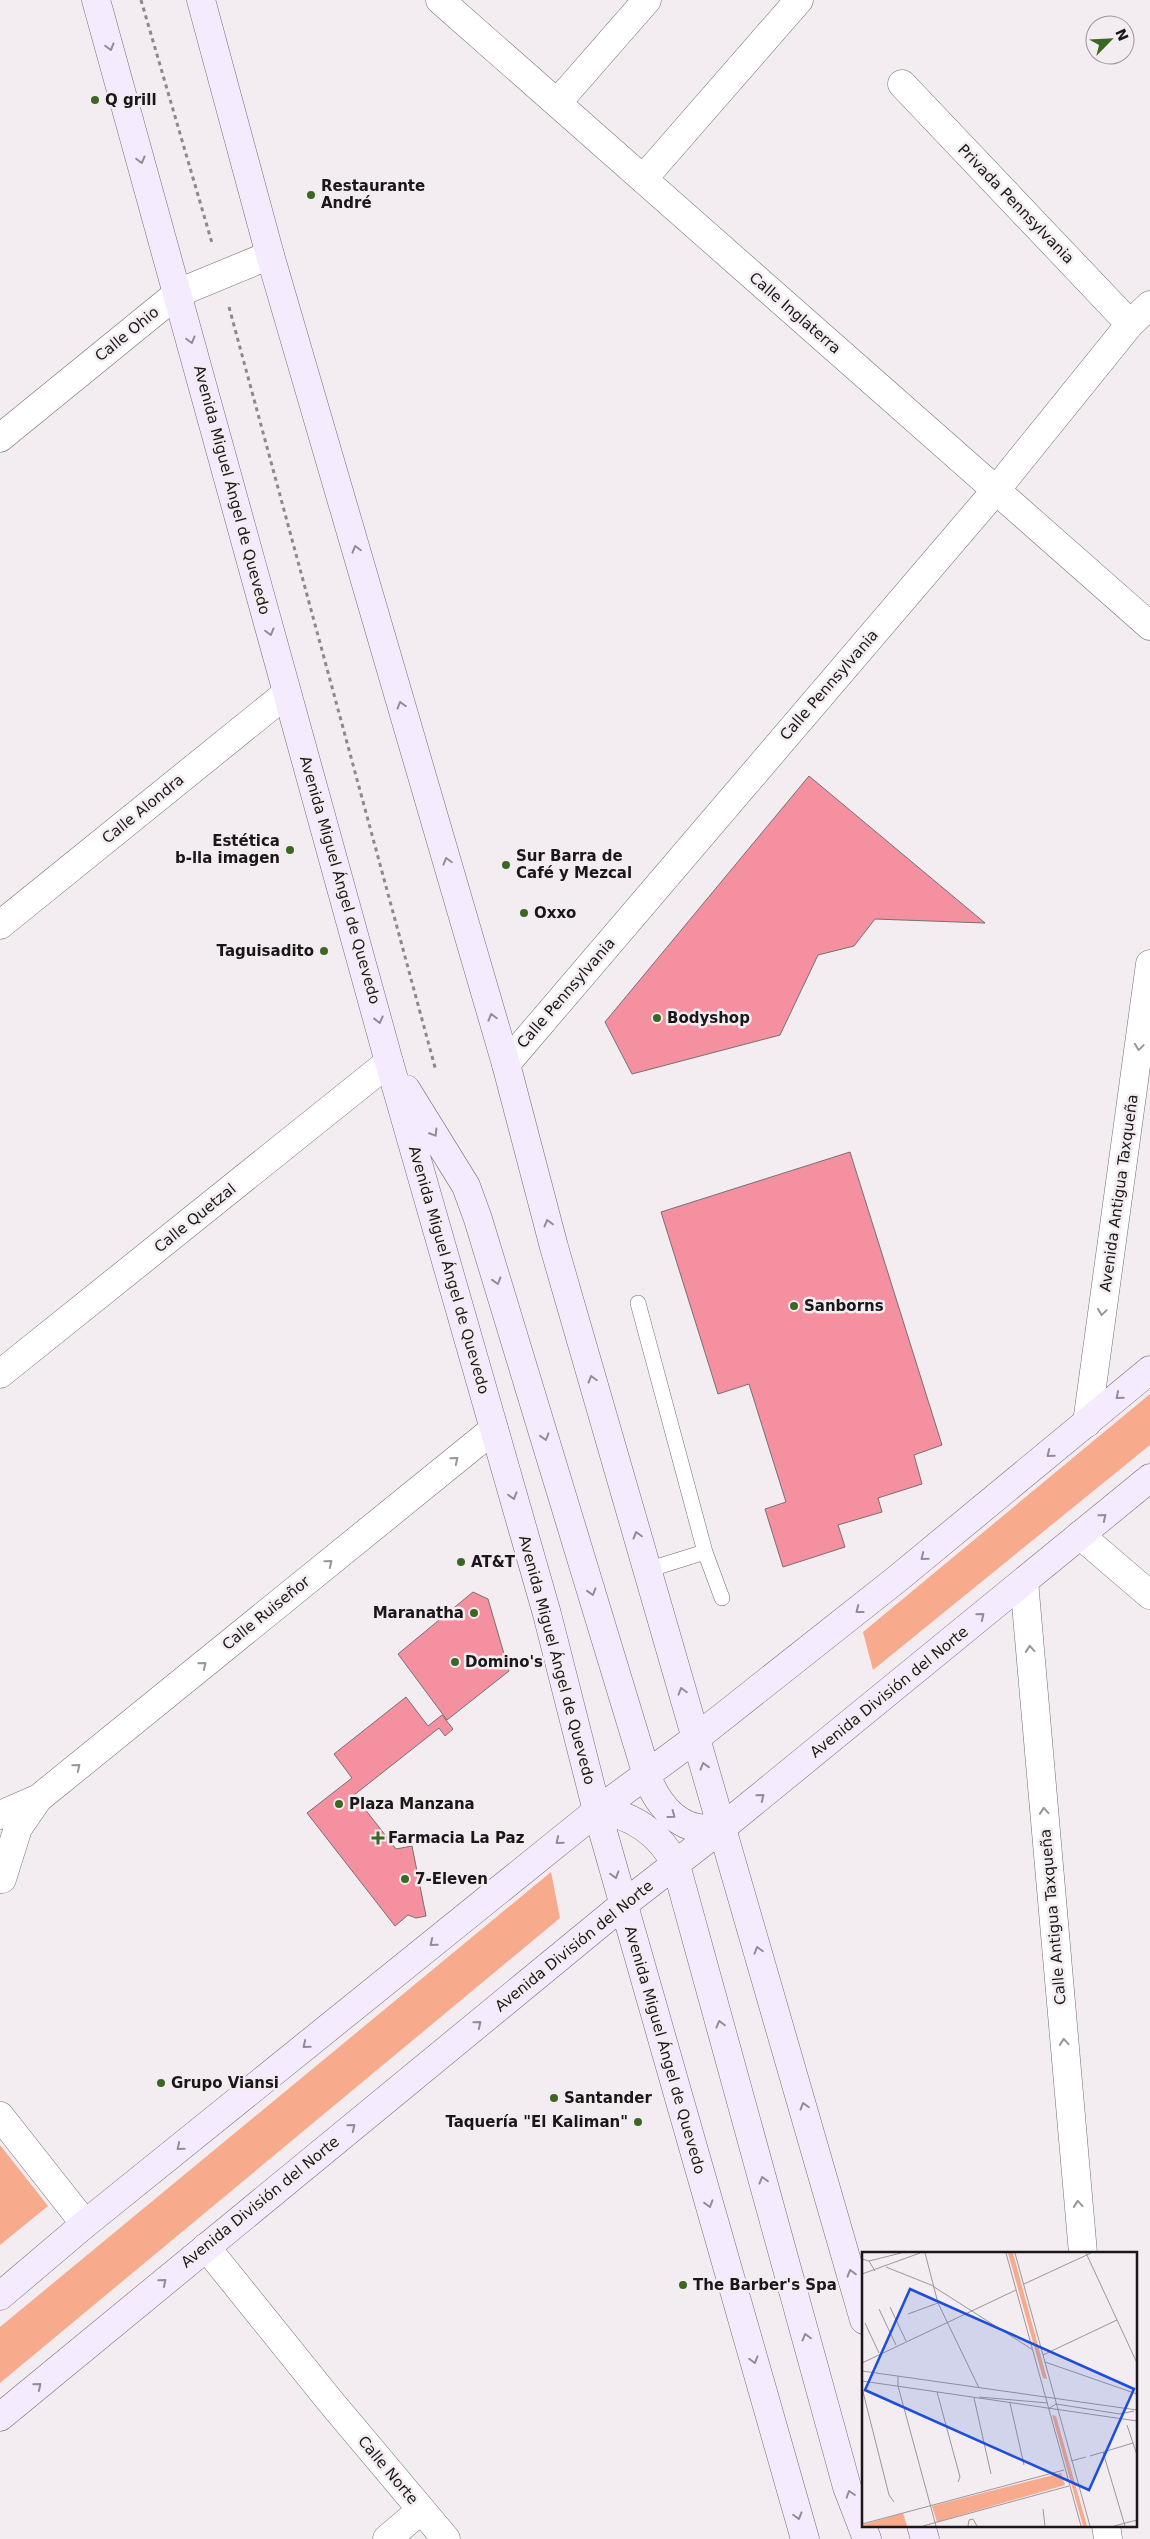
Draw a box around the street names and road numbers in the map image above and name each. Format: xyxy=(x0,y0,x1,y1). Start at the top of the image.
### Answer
street label: Privada Pennsylvania xyxy=(954,140,1078,268)
street label: Calle Inglaterra xyxy=(746,268,844,358)
street label: Calle Ohio xyxy=(92,303,162,365)
street label: Avenida Miguel Ángel de Quevedo xyxy=(190,363,275,617)
street label: Calle Pennsylvania xyxy=(776,626,882,744)
street label: Avenida Miguel Ángel de Quevedo xyxy=(296,754,385,1006)
street label: Calle Alondra xyxy=(98,771,188,847)
street label: Calle Pennsylvania xyxy=(513,934,619,1052)
street label: Avenida Antigua Taxqueña xyxy=(1096,1093,1142,1293)
street label: Avenida Miguel Ángel de Quevedo xyxy=(405,1144,494,1396)
street label: Calle Quetzal xyxy=(151,1180,239,1256)
street label: Avenida Miguel Ángel de Quevedo xyxy=(515,1533,600,1787)
street label: Calle Ruiseñor xyxy=(219,1572,314,1654)
street label: Avenida División del Norte xyxy=(806,1623,972,1761)
street label: Calle Antigua Taxqueña xyxy=(1036,1828,1070,2006)
street label: Avenida División del Norte xyxy=(491,1877,657,2015)
street label: Avenida Miguel Ángel de Quevedo xyxy=(621,1924,710,2176)
street label: Avenida División del Norte xyxy=(177,2133,343,2271)
street label: Calle Norte xyxy=(354,2432,422,2508)

